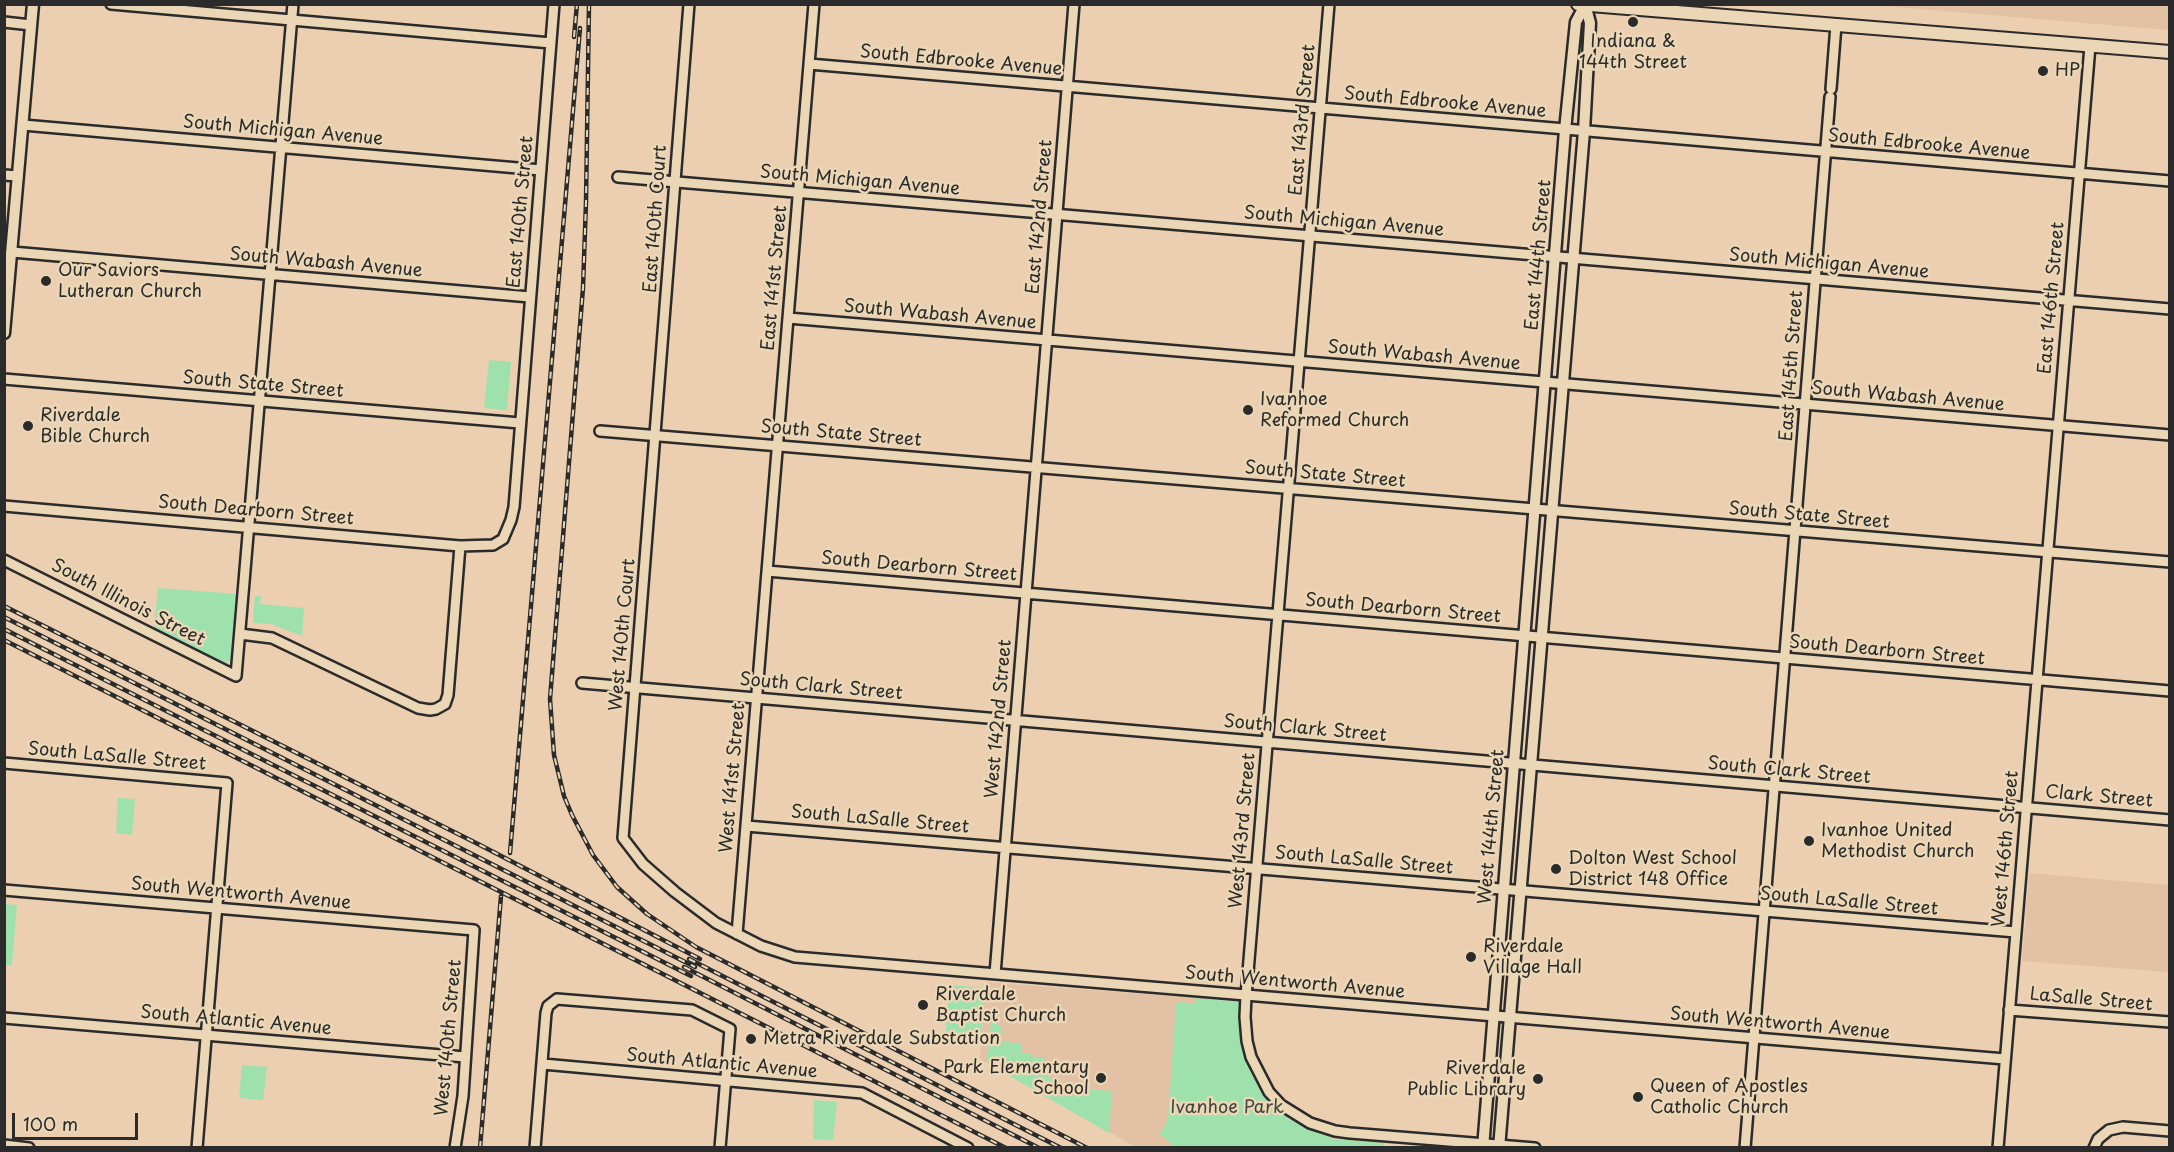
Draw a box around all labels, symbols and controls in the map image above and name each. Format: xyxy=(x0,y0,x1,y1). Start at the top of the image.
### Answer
marker: Indiana & 144th Street xyxy=(1626,15,1640,29)
place label: Indiana & 144th Street xyxy=(1579,31,1687,74)
street label: South Edbrooke Avenue xyxy=(859,41,1063,81)
street label: East 143rd Street xyxy=(1286,44,1320,196)
place label: HP xyxy=(2055,60,2080,82)
marker: HP xyxy=(2036,64,2050,78)
street label: South Edbrooke Avenue xyxy=(1343,83,1547,123)
street label: South Michigan Avenue xyxy=(182,111,384,151)
street label: South Edbrooke Avenue xyxy=(1827,125,2031,165)
street label: East 140th Street xyxy=(504,135,538,289)
street label: East 142nd Street xyxy=(1022,139,1058,295)
street label: East 140th Court xyxy=(640,144,672,294)
street label: South Michigan Avenue xyxy=(759,161,961,201)
street label: East 144th Street xyxy=(1522,179,1556,331)
street label: South Michigan Avenue xyxy=(1243,202,1445,242)
street label: East 141st Street xyxy=(758,204,792,352)
street label: East 146th Street xyxy=(2035,221,2069,375)
street label: South Wabash Avenue xyxy=(229,244,423,282)
street label: South Michigan Avenue xyxy=(1728,244,1930,284)
place label: Our Saviors Lutheran Church xyxy=(58,260,202,302)
marker: Our Saviors Lutheran Church xyxy=(39,274,53,288)
street label: East 145th Street xyxy=(1776,290,1808,442)
street label: South Wabash Avenue xyxy=(843,296,1037,334)
street label: South Wabash Avenue xyxy=(1327,337,1521,375)
street label: South State Street xyxy=(182,367,344,403)
street label: South Wabash Avenue xyxy=(1811,378,2005,416)
place label: Ivanhoe Reformed Church xyxy=(1260,389,1409,432)
marker: Ivanhoe Reformed Church xyxy=(1241,403,1255,417)
place label: Riverdale Bible Church xyxy=(40,405,150,448)
street label: South State Street xyxy=(760,416,922,452)
marker: Riverdale Bible Church xyxy=(21,419,35,433)
street label: South State Street xyxy=(1244,457,1406,493)
street label: South Dearborn Street xyxy=(157,492,355,530)
street label: South State Street xyxy=(1728,498,1890,534)
street label: South Dearborn Street xyxy=(820,548,1018,586)
street label: South Illinois Street xyxy=(48,555,208,651)
street label: West 140th Court xyxy=(606,558,640,712)
street label: South Dearborn Street xyxy=(1304,590,1502,628)
street label: South Dearborn Street xyxy=(1788,632,1986,670)
street label: West 142nd Street xyxy=(981,639,1017,799)
street label: South Clark Street xyxy=(739,669,903,705)
street label: West 141st Street xyxy=(716,702,750,854)
street label: South Clark Street xyxy=(1223,711,1387,747)
street label: South LaSalle Street xyxy=(27,738,207,776)
street label: West 144th Street xyxy=(1474,748,1510,906)
street label: West 143rd Street xyxy=(1225,752,1261,910)
street label: South Clark Street xyxy=(1707,753,1871,789)
street label: West 146th Street xyxy=(1988,770,2024,928)
street label: Clark Street xyxy=(2044,782,2154,812)
street label: South LaSalle Street xyxy=(790,801,970,839)
place label: Ivanhoe United Methodist Church xyxy=(1821,820,1974,862)
marker: Ivanhoe United Methodist Church xyxy=(1802,834,1816,848)
street label: South LaSalle Street xyxy=(1274,842,1454,880)
place label: Dolton West School District 148 Office xyxy=(1568,848,1737,890)
marker: Dolton West School District 148 Office xyxy=(1549,862,1563,876)
street label: South Wentworth Avenue xyxy=(130,874,352,914)
street label: South LaSalle Street xyxy=(1759,883,1939,921)
place label: Riverdale Village Hall xyxy=(1483,936,1582,978)
marker: Riverdale Village Hall xyxy=(1464,950,1478,964)
street label: West 140th Street xyxy=(431,959,467,1117)
street label: South Wentworth Avenue xyxy=(1184,963,1406,1003)
place label: Riverdale Baptist Church xyxy=(935,984,1066,1026)
street label: LaSalle Street xyxy=(2029,984,2153,1016)
marker: Riverdale Baptist Church xyxy=(916,998,930,1012)
street label: South Atlantic Avenue xyxy=(140,1002,332,1040)
street label: South Wentworth Avenue xyxy=(1669,1004,1891,1044)
place label: Metra Riverdale Substation xyxy=(763,1028,1000,1050)
marker: Metra Riverdale Substation xyxy=(744,1032,758,1046)
street label: South Atlantic Avenue xyxy=(626,1045,818,1083)
place label: Park Elementary School xyxy=(943,1057,1089,1100)
place label: Riverdale Public Library xyxy=(1407,1058,1526,1100)
marker: Park Elementary School xyxy=(1094,1071,1108,1085)
marker: Riverdale Public Library xyxy=(1531,1072,1545,1086)
place label: Queen of Apostles Catholic Church xyxy=(1650,1076,1808,1118)
marker: Queen of Apostles Catholic Church xyxy=(1631,1090,1645,1104)
park label: Ivanhoe Park xyxy=(1170,1097,1284,1119)
scale bar xyxy=(15,1101,141,1139)
text: 100 m xyxy=(23,1110,78,1137)

